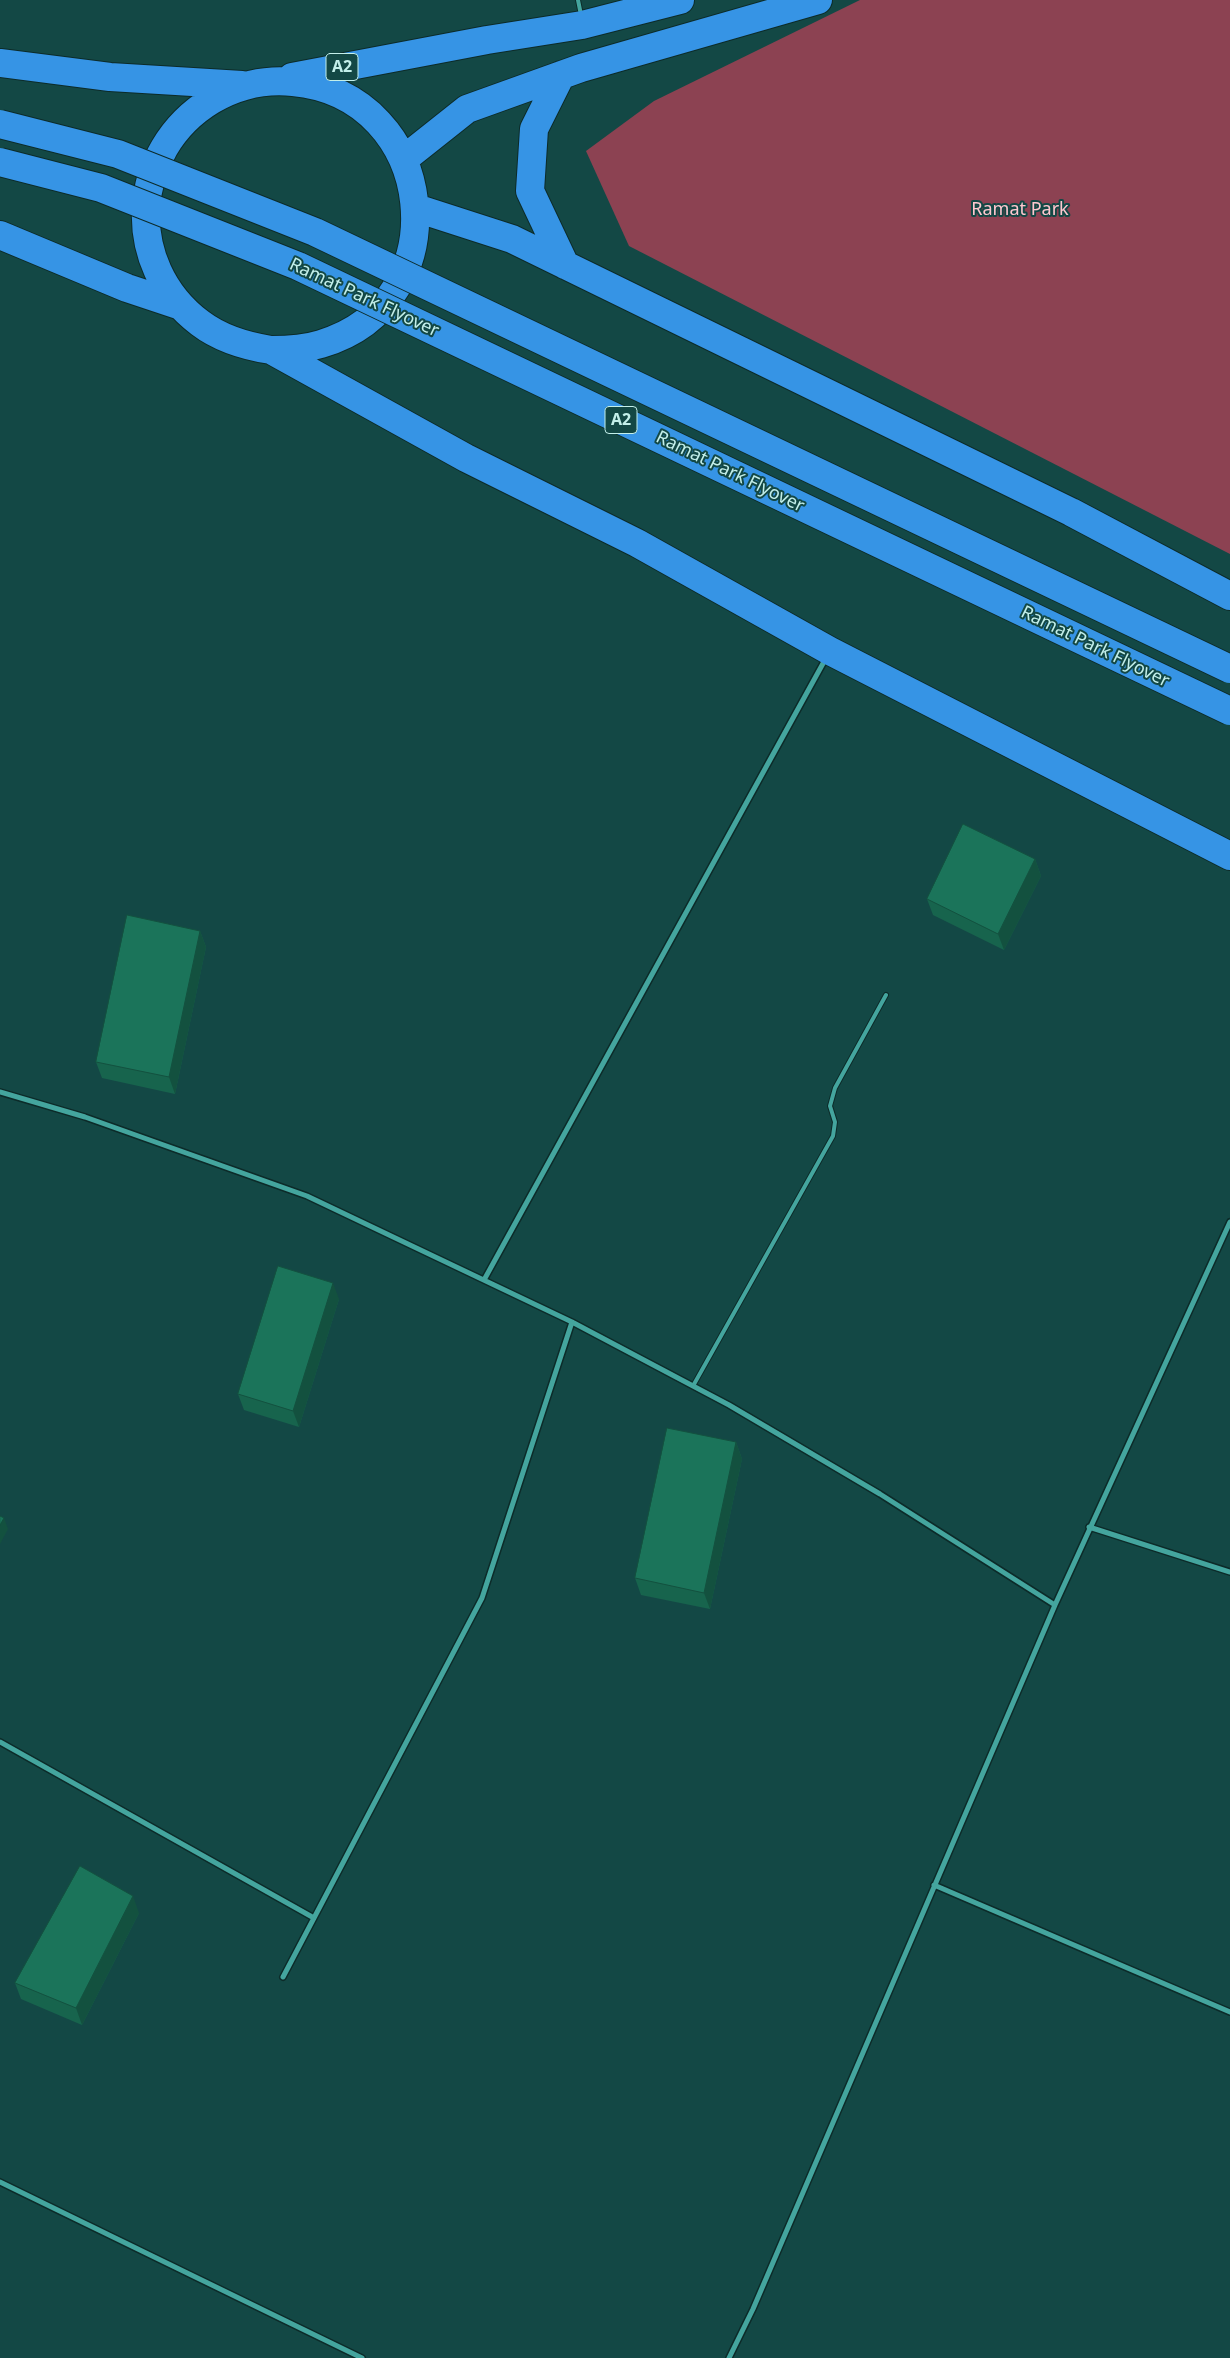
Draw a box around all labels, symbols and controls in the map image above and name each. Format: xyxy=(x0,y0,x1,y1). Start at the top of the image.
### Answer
road number: A2 xyxy=(326,54,358,80)
park label: Ramat Park xyxy=(971,199,1069,221)
street label: Ramat Park Flyover xyxy=(286,254,442,342)
road number: A2 xyxy=(605,406,637,434)
street label: Ramat Park Flyover xyxy=(652,427,808,517)
street label: Ramat Park Flyover xyxy=(1017,602,1173,692)

